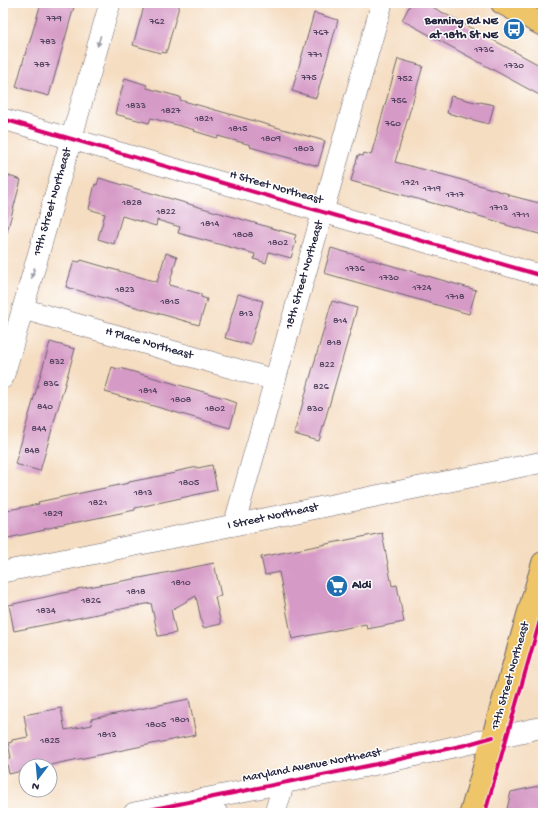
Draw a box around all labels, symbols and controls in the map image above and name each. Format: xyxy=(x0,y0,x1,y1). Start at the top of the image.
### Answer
house number: 779 xyxy=(45,13,62,25)
place label: Benning Rd NE at 18th St NE xyxy=(424,15,500,43)
house number: 762 xyxy=(148,16,165,28)
bus stop icon: Benning Rd NE at 18th St NE xyxy=(501,16,527,42)
house number: 767 xyxy=(312,27,330,39)
one-way arrow xyxy=(96,35,102,47)
house number: 783 xyxy=(39,36,56,48)
house number: 1736 xyxy=(473,44,495,56)
house number: 771 xyxy=(307,49,322,61)
house number: 787 xyxy=(33,59,51,71)
house number: 1730 xyxy=(503,60,524,72)
house number: 775 xyxy=(300,72,317,84)
house number: 752 xyxy=(396,73,413,85)
house number: 756 xyxy=(390,95,408,107)
house number: 1833 xyxy=(125,100,146,112)
house number: 1827 xyxy=(160,105,182,117)
house number: 1821 xyxy=(194,113,213,125)
house number: 760 xyxy=(384,118,401,130)
house number: 1815 xyxy=(228,123,247,135)
house number: 1809 xyxy=(260,133,281,145)
house number: 1803 xyxy=(293,143,314,155)
street label: 19th Street Northeast xyxy=(31,145,75,259)
street label: H Street Northeast xyxy=(228,168,325,208)
house number: 1721 xyxy=(400,177,419,189)
house number: 1719 xyxy=(422,183,441,195)
house number: 1717 xyxy=(445,189,465,201)
house number: 1828 xyxy=(121,197,142,209)
house number: 1713 xyxy=(489,202,508,214)
house number: 1822 xyxy=(155,206,176,218)
house number: 1711 xyxy=(511,209,530,221)
house number: 1814 xyxy=(200,218,219,230)
street label: 18th Street Northeast xyxy=(283,218,328,332)
house number: 1808 xyxy=(232,229,254,241)
house number: 1802 xyxy=(267,237,288,249)
house number: 1736 xyxy=(344,263,366,275)
one-way arrow xyxy=(30,268,36,280)
house number: 1730 xyxy=(378,272,399,284)
house number: 1724 xyxy=(412,282,432,294)
house number: 1823 xyxy=(114,284,135,296)
house number: 1718 xyxy=(445,291,465,303)
house number: 1815 xyxy=(160,296,179,308)
house number: 813 xyxy=(239,308,253,320)
house number: 814 xyxy=(333,315,347,327)
street label: H Place Northeast xyxy=(104,325,196,364)
house number: 818 xyxy=(327,337,342,349)
house number: 832 xyxy=(49,356,65,368)
house number: 822 xyxy=(319,359,335,371)
house number: 836 xyxy=(43,378,60,390)
house number: 826 xyxy=(313,381,330,393)
house number: 1814 xyxy=(138,385,157,397)
house number: 1808 xyxy=(170,394,192,406)
house number: 840 xyxy=(37,401,53,413)
house number: 1802 xyxy=(204,403,225,415)
house number: 830 xyxy=(307,403,323,415)
house number: 844 xyxy=(32,423,47,435)
house number: 848 xyxy=(24,445,40,457)
house number: 1805 xyxy=(178,477,199,489)
house number: 1813 xyxy=(133,487,152,499)
house number: 1821 xyxy=(88,497,107,509)
street label: I Street Northeast xyxy=(226,500,321,533)
house number: 1829 xyxy=(42,508,63,520)
supermarket icon: Aldi xyxy=(324,573,350,599)
house number: 1810 xyxy=(170,577,191,589)
place label: Aldi xyxy=(351,579,372,593)
house number: 1818 xyxy=(125,586,146,598)
house number: 1826 xyxy=(80,595,102,607)
house number: 1834 xyxy=(35,605,56,617)
street label: 17th Street Northeast xyxy=(489,619,533,733)
house number: 1801 xyxy=(169,714,190,726)
house number: 1805 xyxy=(145,719,166,731)
house number: 1813 xyxy=(97,729,116,741)
house number: 1825 xyxy=(39,735,60,747)
street label: Maryland Avenue Northeast xyxy=(242,745,384,786)
north arrow xyxy=(18,758,58,798)
text: N xyxy=(31,779,41,792)

